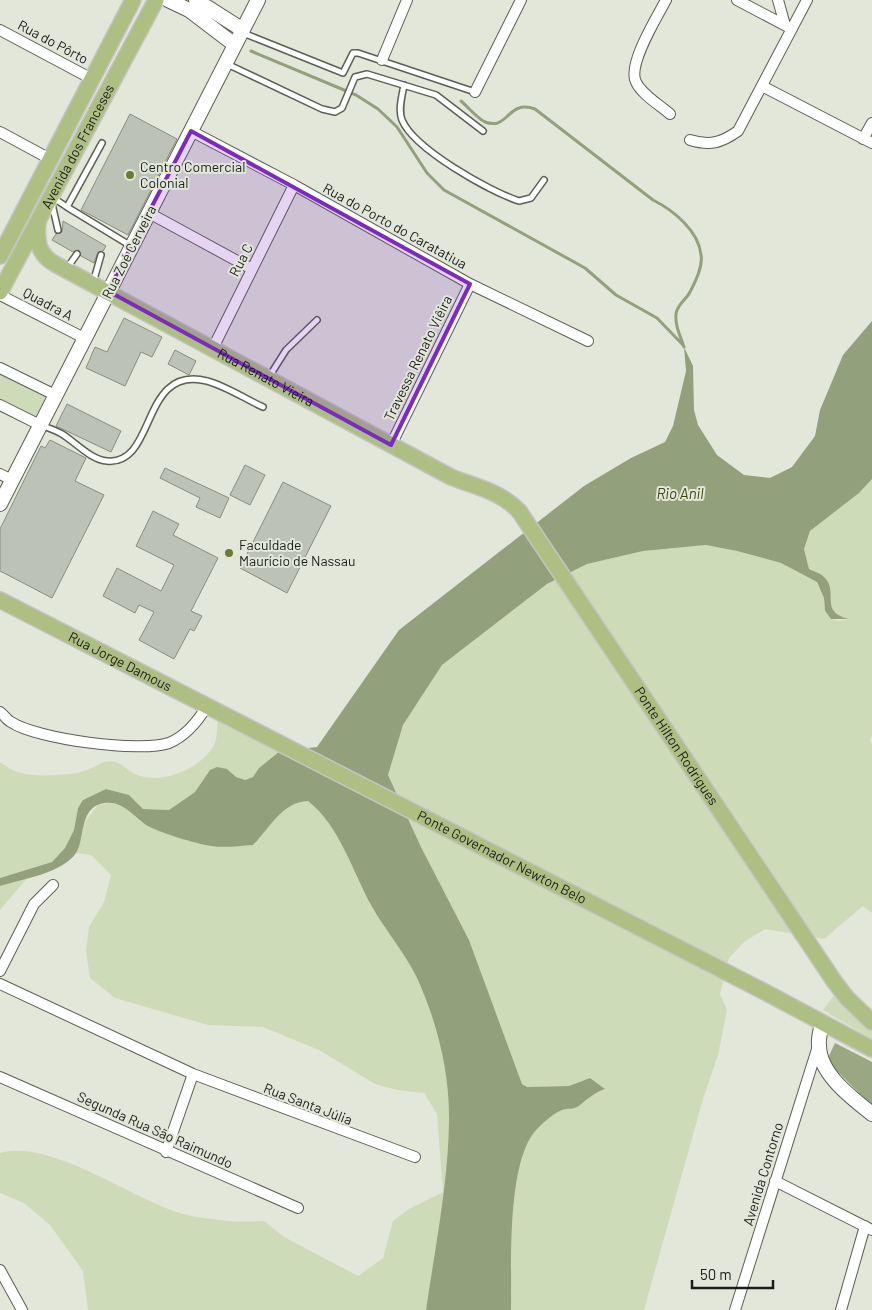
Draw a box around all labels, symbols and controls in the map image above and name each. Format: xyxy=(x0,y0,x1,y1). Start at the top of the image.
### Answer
street label: Rua do Pôrto xyxy=(15,16,91,67)
street label: Avenida dos Franceses xyxy=(37,81,118,211)
place label: Centro Comercial Colonial xyxy=(140,158,245,191)
marker: Centro Comercial Colonial xyxy=(124,169,136,181)
street label: Rua do Porto do Caratatiua xyxy=(320,179,470,272)
street label: Rua Zoé Cerveira xyxy=(98,202,159,301)
street label: Rua C xyxy=(225,241,256,279)
street label: Quadra A xyxy=(20,283,76,324)
street label: Travessa Renato Viêira xyxy=(380,292,455,423)
street label: Rua Renato Vieira xyxy=(215,344,317,410)
water label: Rio Anil xyxy=(656,484,704,502)
place label: Faculdade Maurício de Nassau xyxy=(239,536,355,569)
marker: Faculdade Maurício de Nassau xyxy=(223,547,235,559)
street label: Rua Jorge Damous xyxy=(66,628,175,695)
street label: Ponte Hilton Rodrigues xyxy=(631,683,723,808)
street label: Ponte Governador Newton Belo xyxy=(415,806,590,907)
street label: Rua Santa Júlia xyxy=(261,1079,355,1128)
street label: Segunda Rua São Raimundo xyxy=(75,1088,236,1172)
street label: Avenida Contorno xyxy=(739,1120,786,1228)
scale bar xyxy=(692,1258,773,1290)
text: 50 m xyxy=(700,1265,732,1283)

